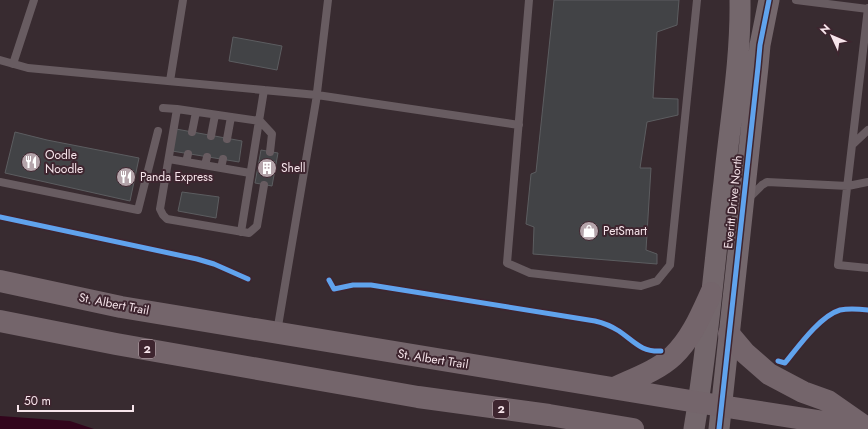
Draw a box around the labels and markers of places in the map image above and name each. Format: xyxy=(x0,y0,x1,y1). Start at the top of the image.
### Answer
place label: Oodle Noodle xyxy=(45,146,83,178)
restaurant icon: Oodle Noodle xyxy=(20,151,42,173)
building icon: Shell xyxy=(256,157,278,179)
place label: Shell xyxy=(281,159,306,177)
restaurant icon: Panda Express xyxy=(115,166,137,188)
place label: Panda Express xyxy=(140,168,213,186)
shop icon: PetSmart xyxy=(578,220,600,242)
place label: PetSmart xyxy=(603,222,647,240)

